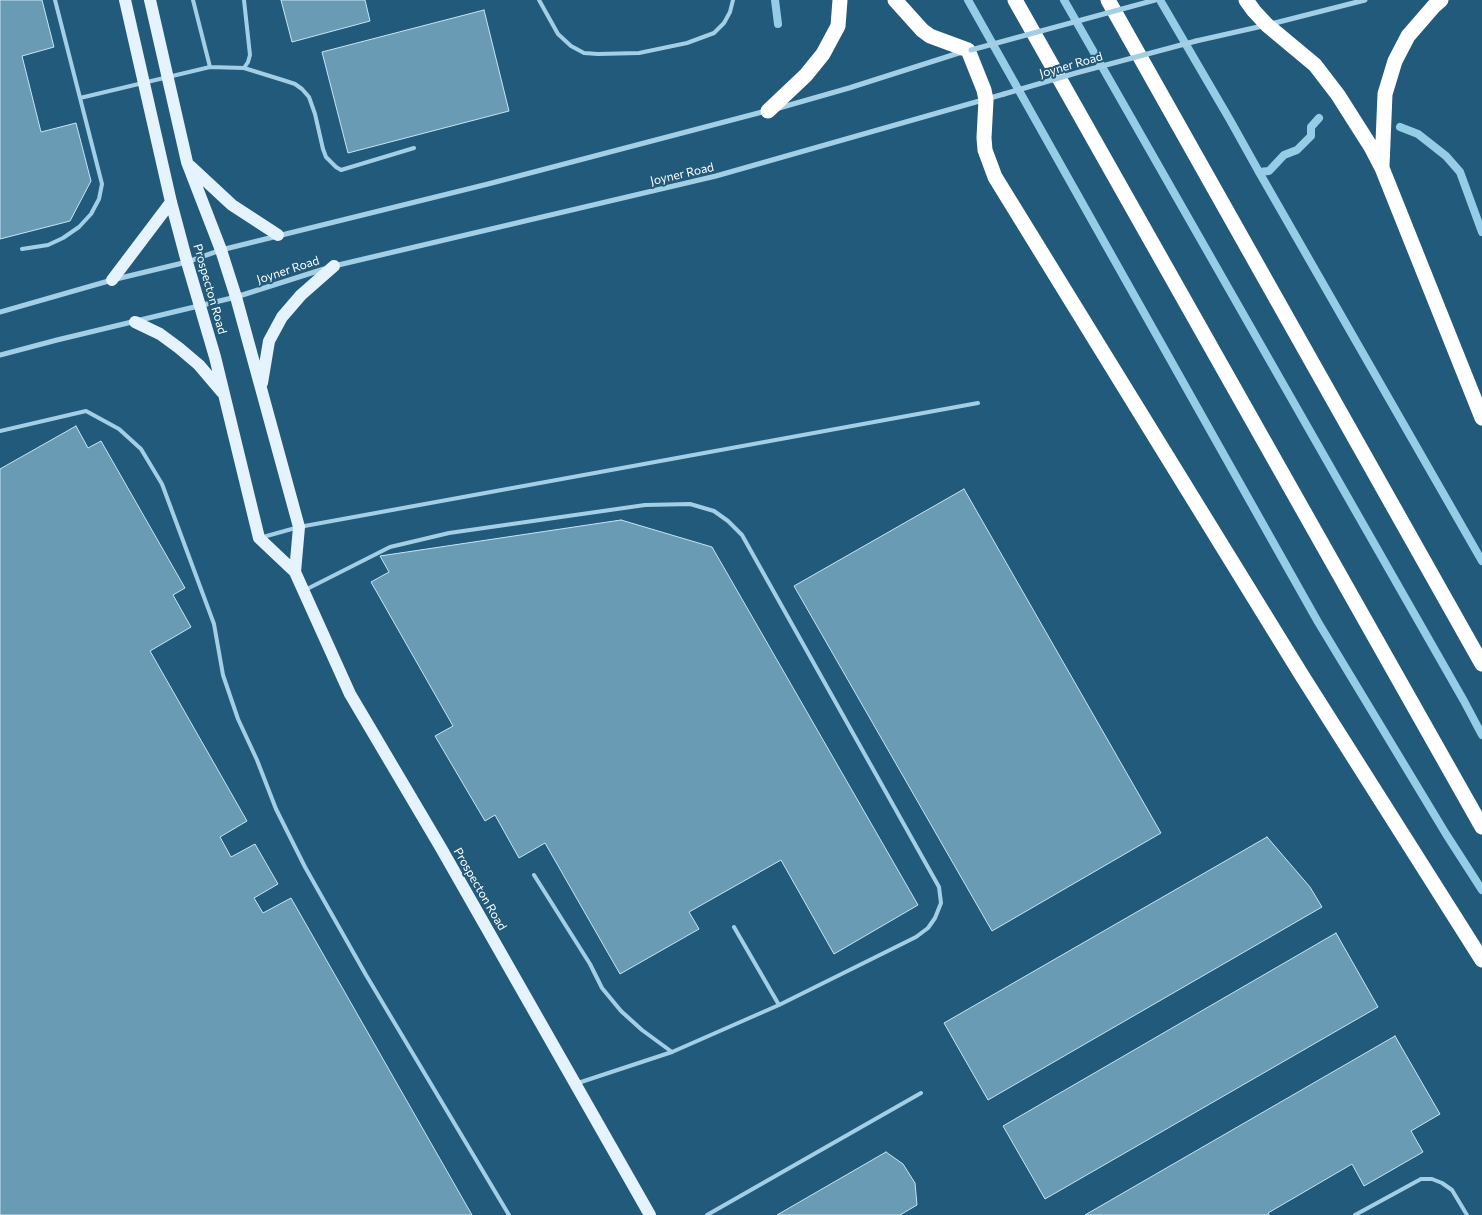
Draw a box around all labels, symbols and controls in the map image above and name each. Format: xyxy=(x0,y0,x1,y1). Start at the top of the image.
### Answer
street label: Joyner Road xyxy=(1038,49,1104,81)
street label: Joyner Road xyxy=(649,160,715,188)
street label: Prospecton Road xyxy=(190,242,230,336)
street label: Joyner Road xyxy=(255,253,321,287)
street label: Prospecton Road xyxy=(450,845,510,933)

